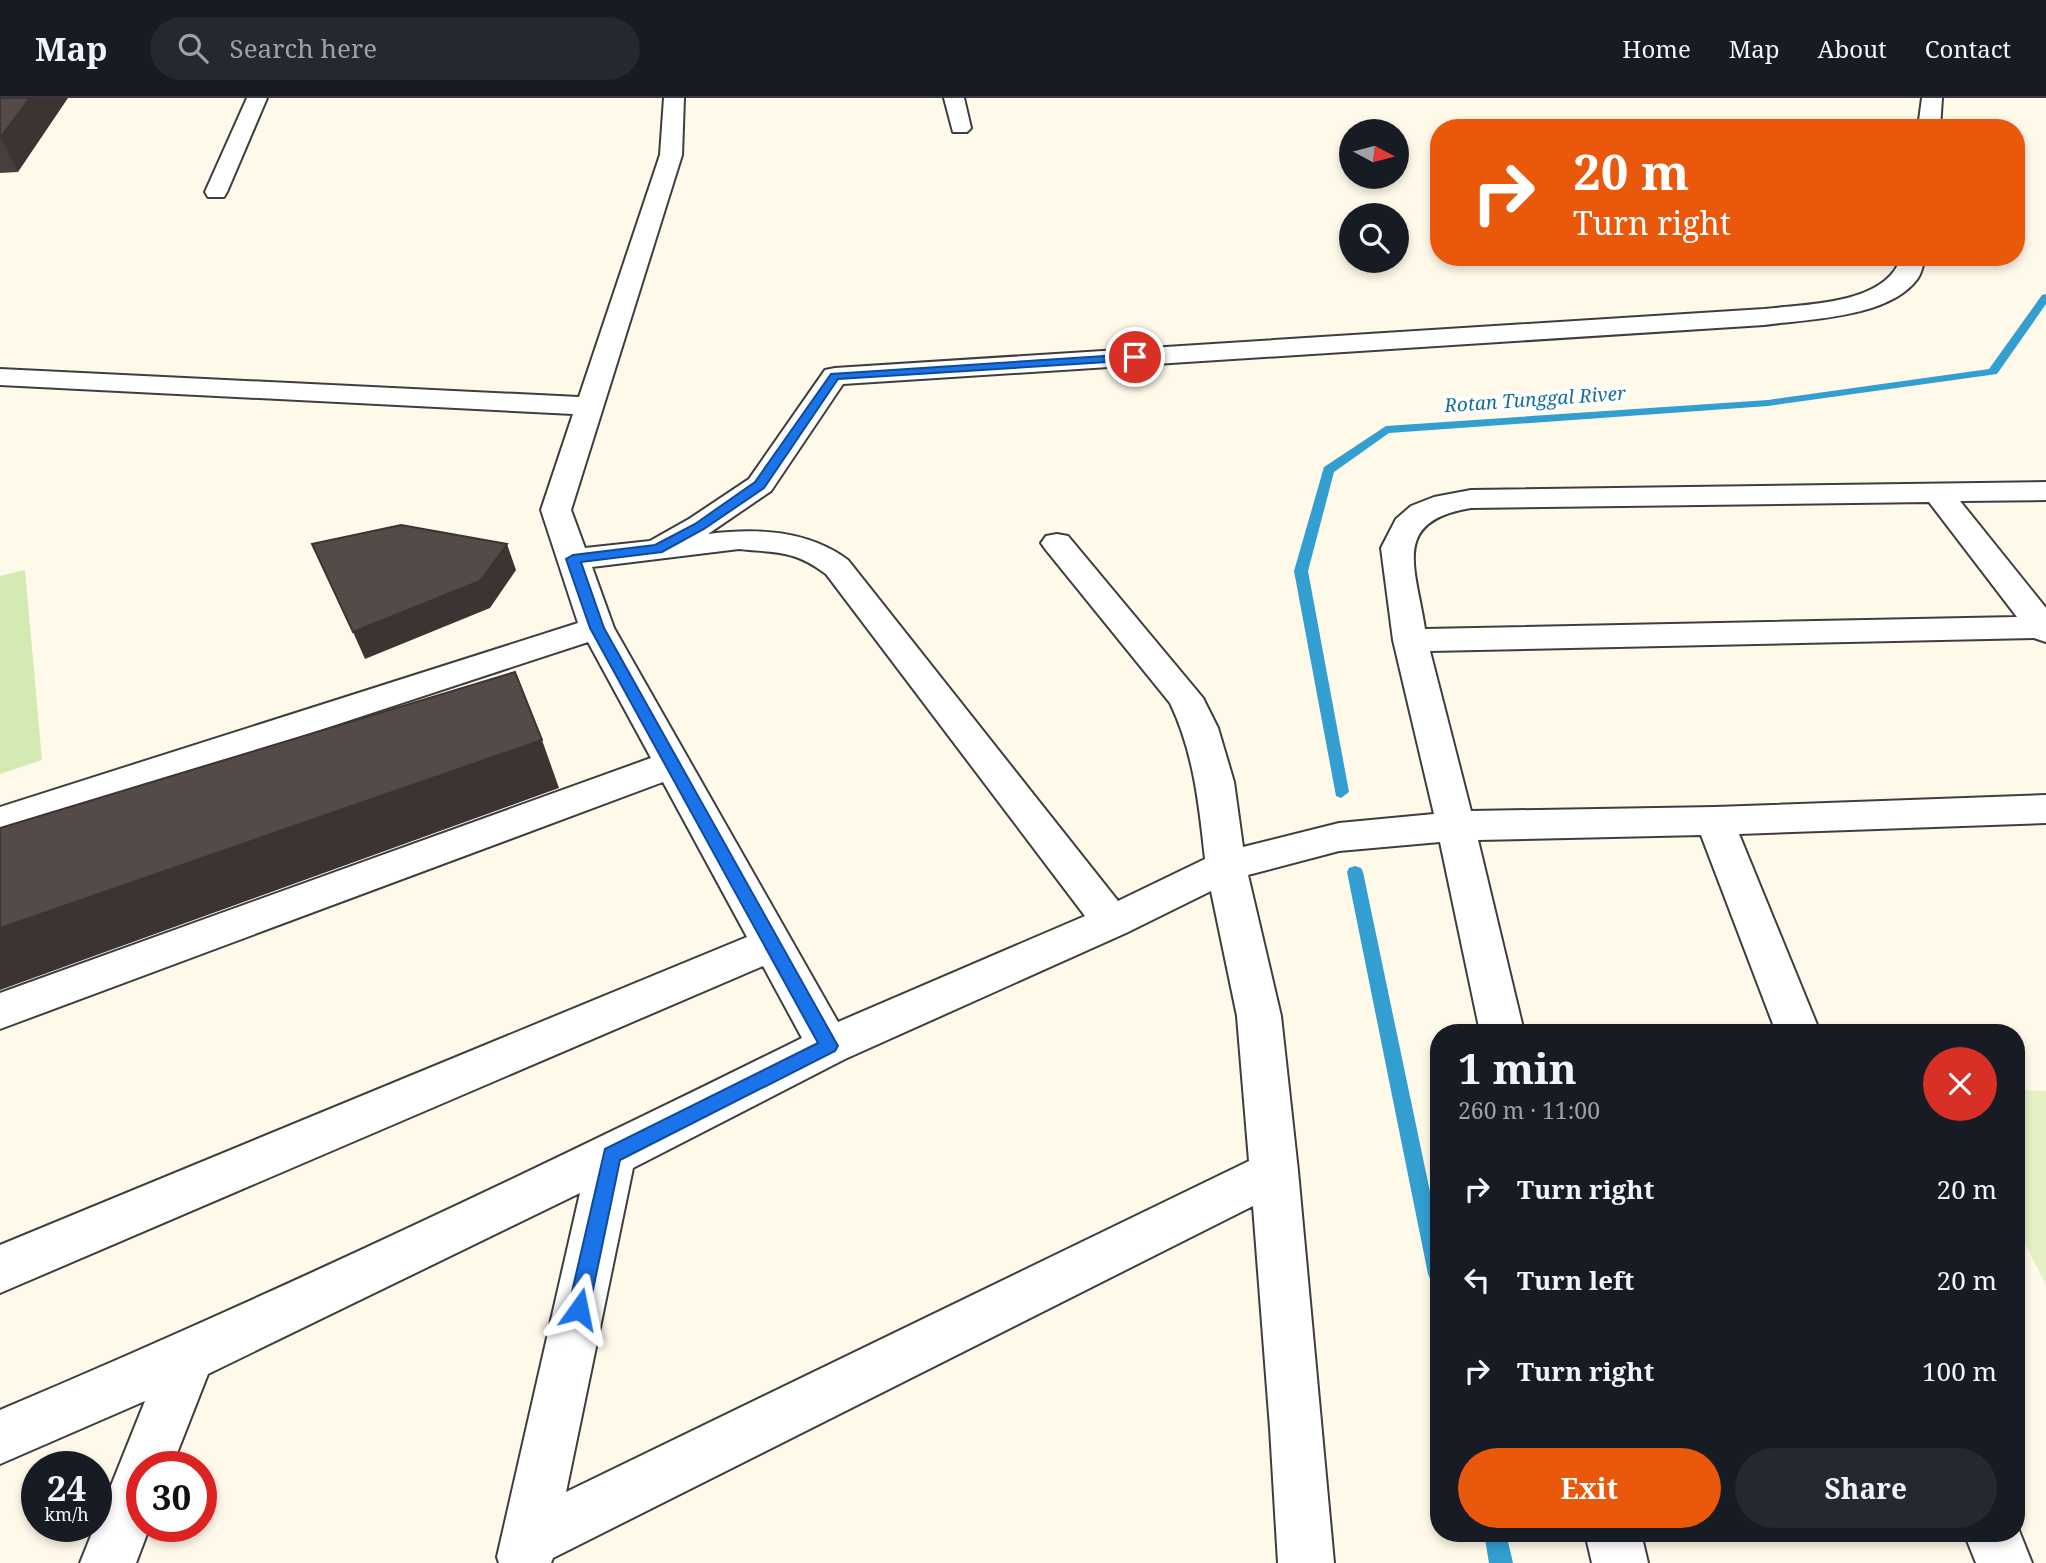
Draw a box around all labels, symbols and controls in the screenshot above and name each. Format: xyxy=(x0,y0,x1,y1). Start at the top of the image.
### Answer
search box xyxy=(150,17,640,80)
text: Map xyxy=(35,26,108,71)
icon: search xyxy=(174,29,212,67)
text: Search here xyxy=(230,30,377,66)
text: Home xyxy=(1622,32,1691,65)
text: Map xyxy=(1729,32,1780,65)
text: About xyxy=(1818,32,1887,65)
text: Contact xyxy=(1925,32,2011,65)
north arrow xyxy=(1339,119,1409,189)
map controls xyxy=(1339,119,1409,273)
text: 20 m xyxy=(1573,138,1689,204)
icon: right xyxy=(1458,147,1549,238)
text: Turn right xyxy=(1573,201,1731,244)
button: search xyxy=(1339,203,1409,273)
pin xyxy=(1105,327,1165,387)
icon: arrive xyxy=(1116,338,1154,376)
water label: Rotan Tunggal River xyxy=(1442,380,1627,418)
text: 1 min xyxy=(1458,1039,1577,1096)
button: close xyxy=(1923,1047,1997,1121)
text: 260 m · 11:00 xyxy=(1458,1094,1600,1126)
icon: right xyxy=(1458,1170,1496,1208)
text: Turn right xyxy=(1517,1171,1654,1207)
text: 20 m xyxy=(1937,1171,1997,1207)
icon: left xyxy=(1458,1261,1496,1299)
text: Turn left xyxy=(1517,1262,1634,1298)
text: 20 m xyxy=(1937,1262,1997,1298)
position arrow xyxy=(542,1272,616,1346)
icon: right xyxy=(1458,1352,1496,1390)
text: Turn right xyxy=(1517,1353,1654,1389)
text: 100 m xyxy=(1922,1353,1997,1389)
button: Exit xyxy=(1458,1448,1721,1528)
button: Share xyxy=(1735,1448,1997,1528)
speed limit sign: 30 xyxy=(126,1451,217,1542)
text: 24 xyxy=(47,1464,86,1511)
text: km/h xyxy=(44,1502,89,1526)

